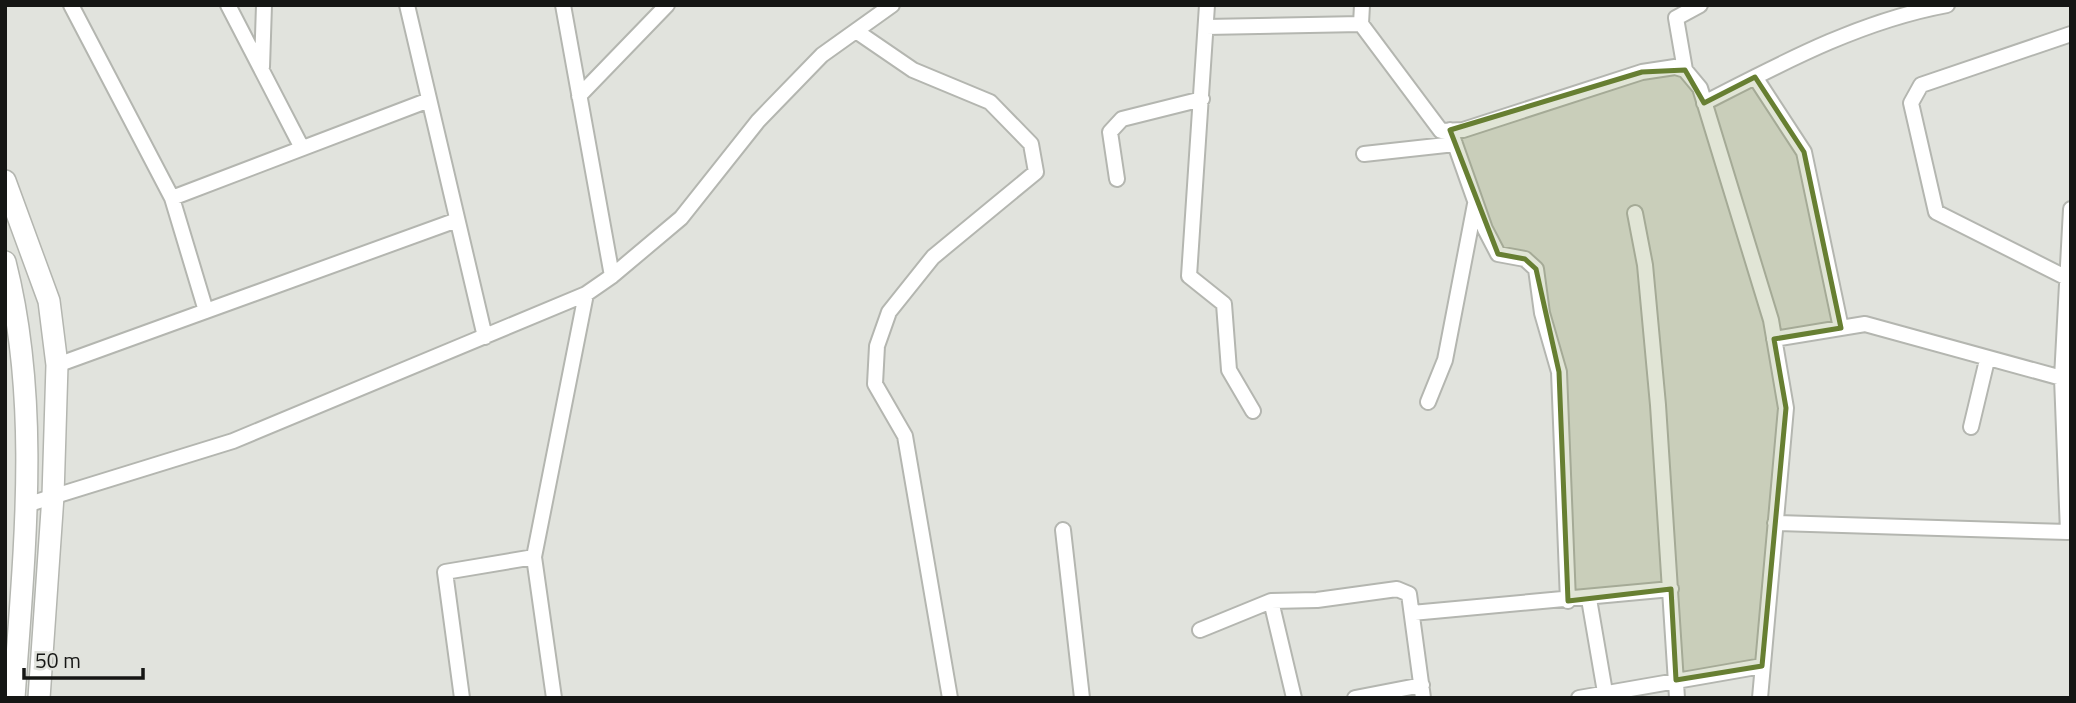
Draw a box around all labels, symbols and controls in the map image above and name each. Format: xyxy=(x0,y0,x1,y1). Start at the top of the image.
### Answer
scale bar xyxy=(24,636,144,680)
text: 50 m xyxy=(35,644,81,676)

